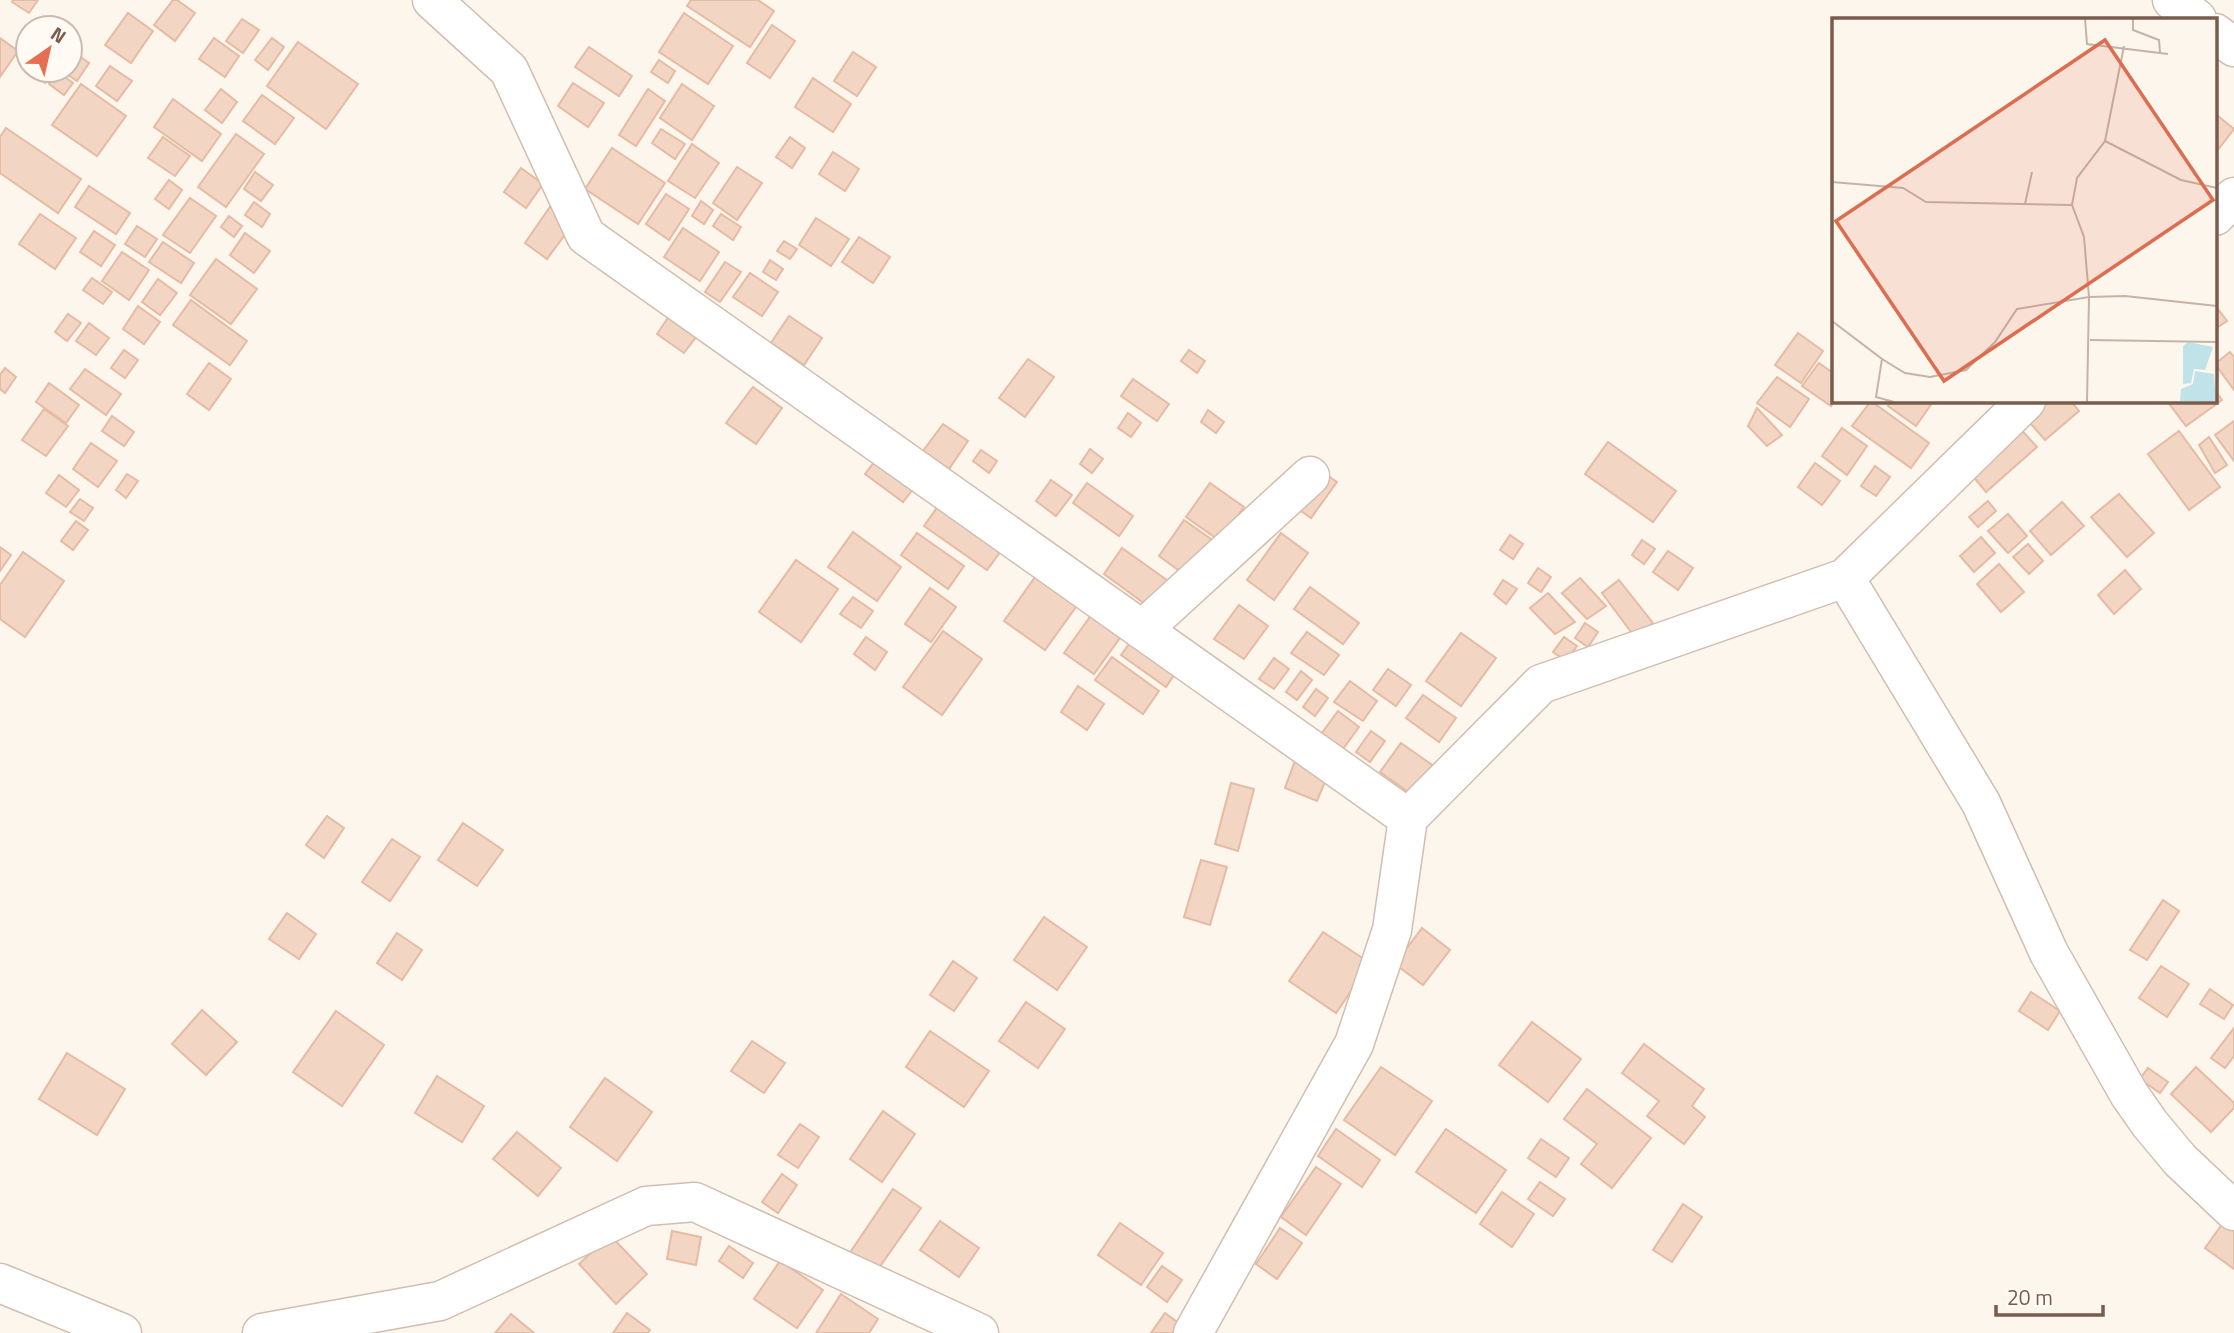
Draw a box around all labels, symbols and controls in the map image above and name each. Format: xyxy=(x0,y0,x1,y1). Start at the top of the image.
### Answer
north arrow xyxy=(14,14,84,84)
inset map xyxy=(1832,18,2216,402)
text: N xyxy=(45,19,72,50)
scale bar xyxy=(1996,1274,2103,1318)
text: 20 m xyxy=(2007,1281,2053,1313)

